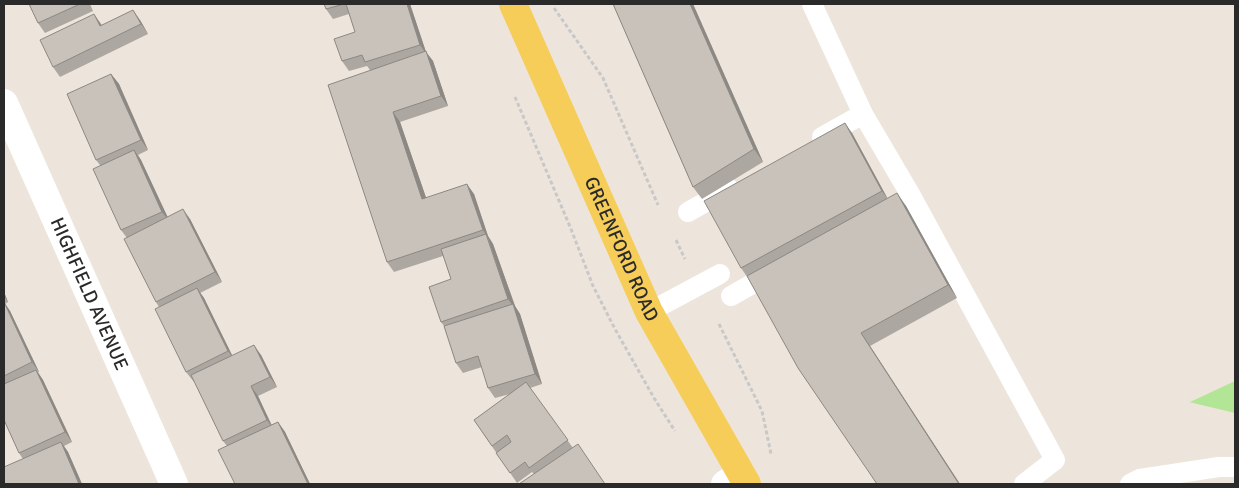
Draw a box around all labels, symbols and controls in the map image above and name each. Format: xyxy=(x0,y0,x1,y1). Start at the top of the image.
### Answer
street label: GREENFORD ROAD xyxy=(579,173,664,326)
street label: HIGHFIELD AVENUE xyxy=(45,214,134,374)

